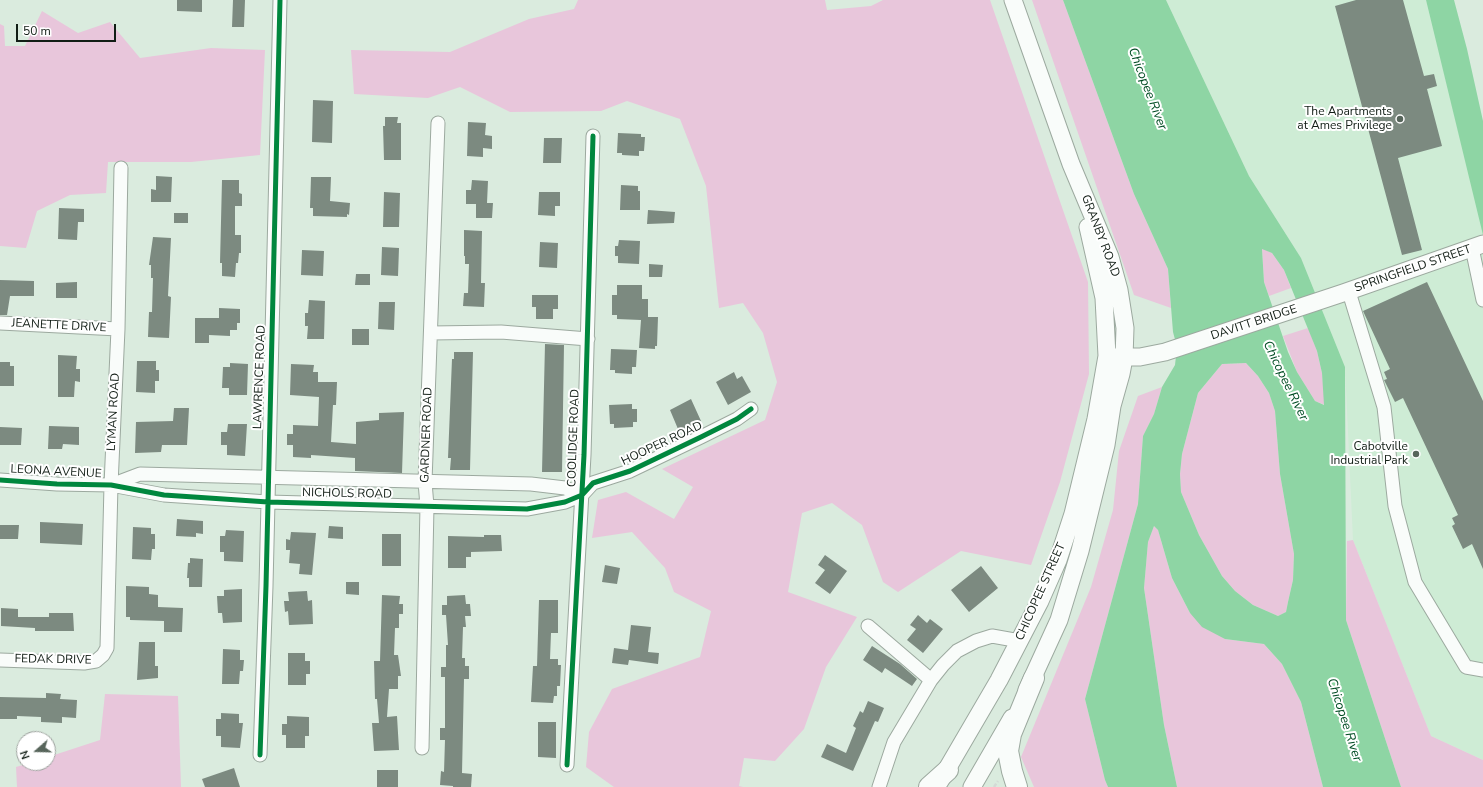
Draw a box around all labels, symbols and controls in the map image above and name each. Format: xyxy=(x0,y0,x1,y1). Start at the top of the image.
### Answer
scale bar xyxy=(18,16,118,42)
text: 50 m xyxy=(23,23,51,39)
water label: Chicopee River xyxy=(1124,46,1170,132)
place label: The Apartments at Ames Privilege xyxy=(1297,105,1392,133)
marker: The Apartments at Ames Privilege xyxy=(1395,114,1405,124)
street label: GRANBY ROAD xyxy=(1078,193,1122,279)
street label: SPRINGFIELD STREET xyxy=(1353,242,1473,296)
street label: DAVITT BRIDGE xyxy=(1209,302,1299,344)
street label: JEANETTE DRIVE xyxy=(11,316,107,336)
street label: LAWRENCE ROAD xyxy=(251,325,269,429)
water label: Chicopee River xyxy=(1259,339,1311,423)
street label: LYMAN ROAD xyxy=(105,373,123,451)
street label: GARDNER ROAD xyxy=(418,387,436,483)
street label: COOLIDGE ROAD xyxy=(565,389,583,487)
street label: HOOPER ROAD xyxy=(619,419,705,469)
place label: Cabotville Industrial Park xyxy=(1330,440,1408,468)
marker: Cabotville Industrial Park xyxy=(1411,449,1421,459)
street label: LEONA AVENUE xyxy=(10,462,102,482)
street label: NICHOLS ROAD xyxy=(302,486,392,502)
street label: CHICOPEE STREET xyxy=(1013,541,1069,643)
street label: FEDAK DRIVE xyxy=(14,652,92,668)
water label: Chicopee River xyxy=(1323,676,1365,764)
north arrow xyxy=(16,731,56,771)
text: N xyxy=(17,749,34,761)

